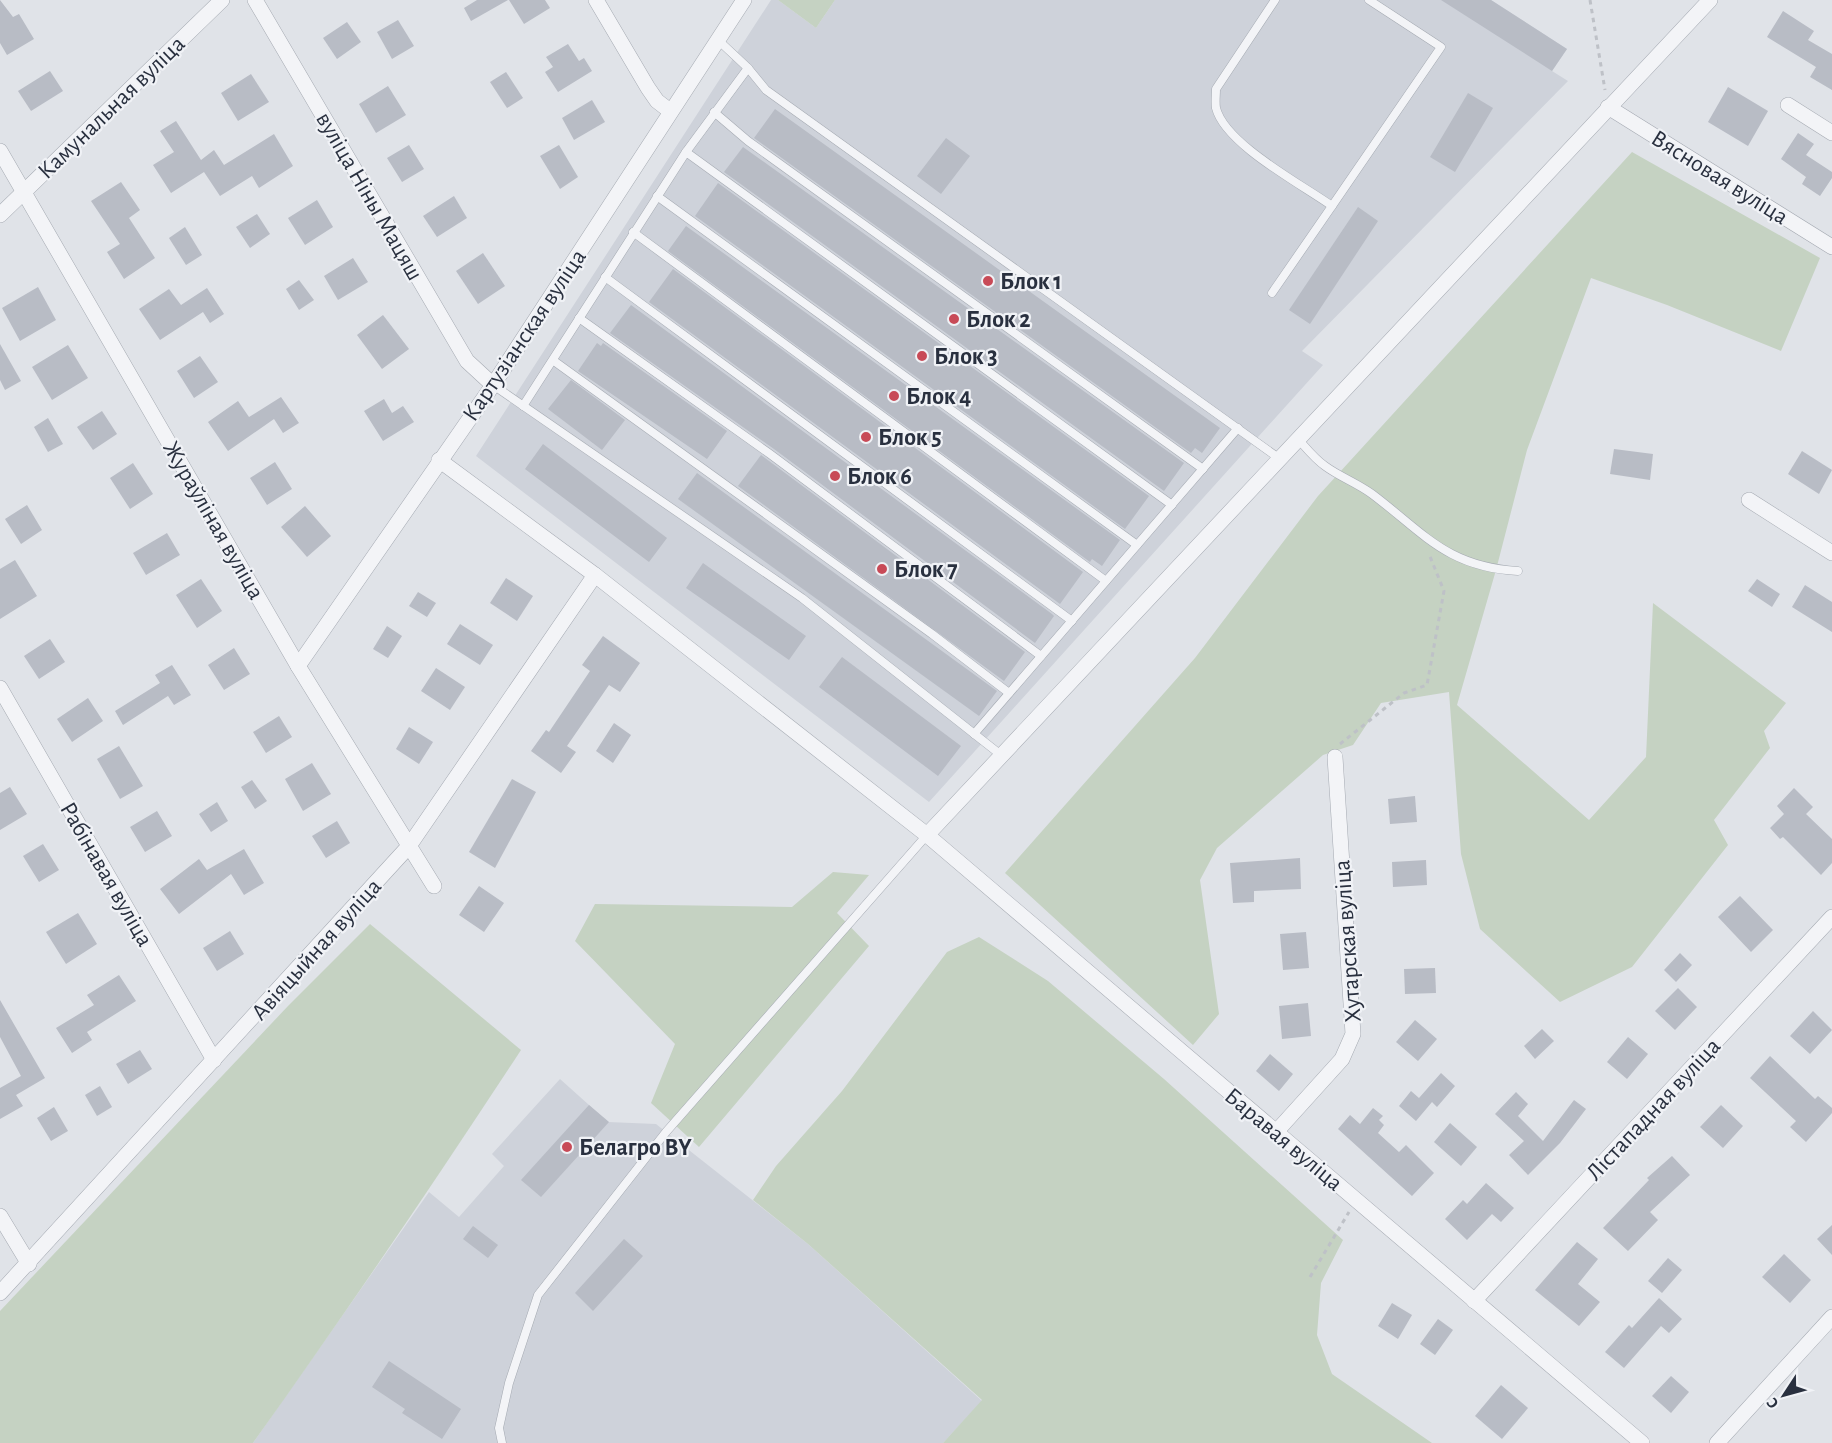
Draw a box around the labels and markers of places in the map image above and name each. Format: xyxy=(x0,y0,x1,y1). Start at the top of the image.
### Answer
place label: Блок 1 xyxy=(1000,270,1062,294)
marker: Блок 1 xyxy=(981,274,995,288)
place label: Блок 2 xyxy=(966,308,1031,332)
marker: Блок 2 xyxy=(947,312,961,326)
place label: Блок 3 xyxy=(934,345,998,369)
marker: Блок 3 xyxy=(915,349,929,363)
place label: Блок 4 xyxy=(906,385,971,409)
marker: Блок 4 xyxy=(887,389,901,403)
place label: Блок 5 xyxy=(878,426,942,450)
marker: Блок 5 xyxy=(859,430,873,444)
place label: Блок 6 xyxy=(847,465,912,489)
marker: Блок 6 xyxy=(828,469,842,483)
place label: Блок 7 xyxy=(894,558,958,582)
marker: Блок 7 xyxy=(875,562,889,576)
place label: Белагро BY xyxy=(579,1136,692,1160)
marker: Белагро BY xyxy=(560,1140,574,1154)

